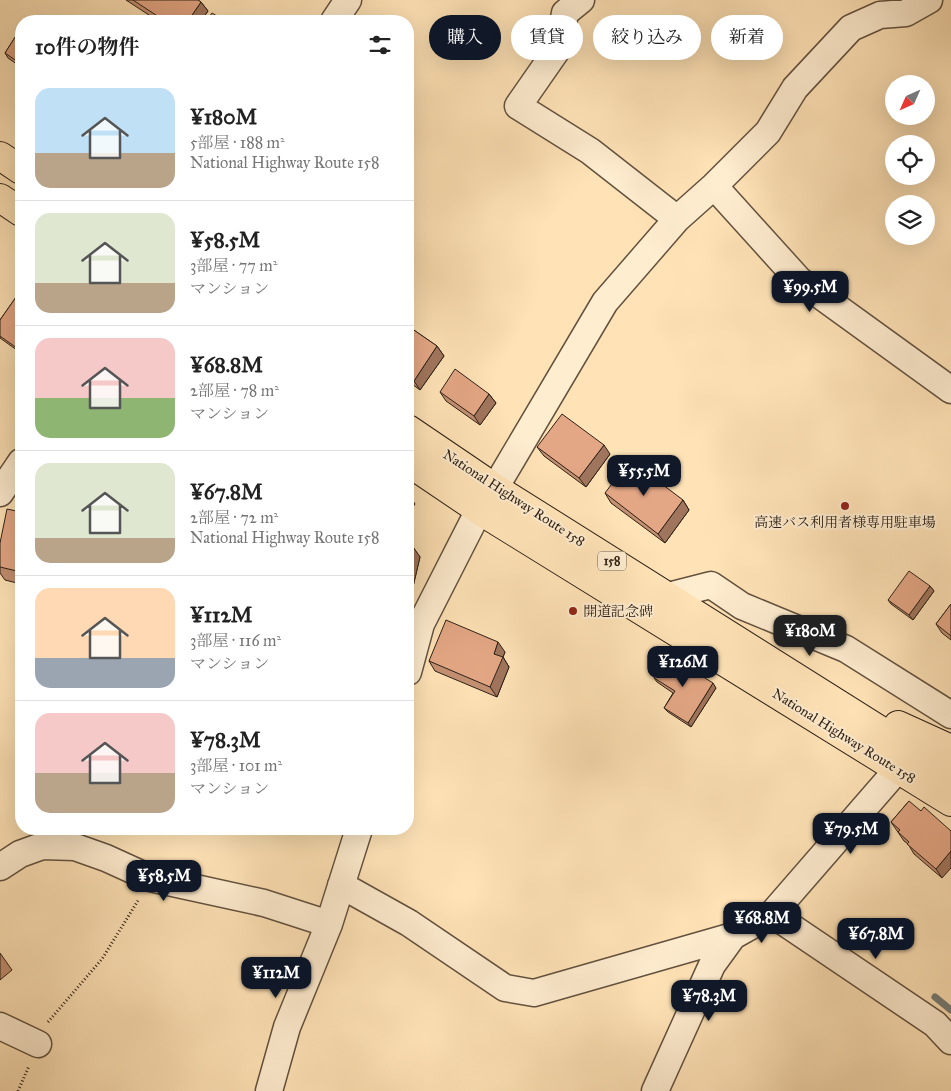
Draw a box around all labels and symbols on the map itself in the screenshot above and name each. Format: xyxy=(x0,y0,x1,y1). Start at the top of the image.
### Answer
north arrow xyxy=(885,75,935,125)
pin: ¥99.5M xyxy=(769,270,851,313)
street label: National Highway Route 158 xyxy=(440,446,588,550)
pin: ¥55.5M xyxy=(603,454,685,497)
marker: 高速バス利用者様専用駐車場 xyxy=(839,500,851,512)
place label: 高速バス利用者様専用駐車場 xyxy=(754,514,936,531)
road number: 158 xyxy=(598,552,626,570)
place label: 開道記念碑 xyxy=(583,603,653,620)
marker: 開道記念碑 xyxy=(567,605,579,617)
pin: ¥180M xyxy=(775,614,845,657)
pin: ¥126M xyxy=(648,646,718,688)
street label: National Highway Route 158 xyxy=(769,685,919,787)
pin: ¥79.5M xyxy=(810,812,892,855)
pin: ¥58.5M xyxy=(123,860,205,902)
pin: ¥68.8M xyxy=(721,902,803,944)
pin: ¥67.8M xyxy=(835,918,917,960)
pin: ¥112M xyxy=(241,956,311,999)
pin: ¥78.3M xyxy=(668,980,750,1022)

